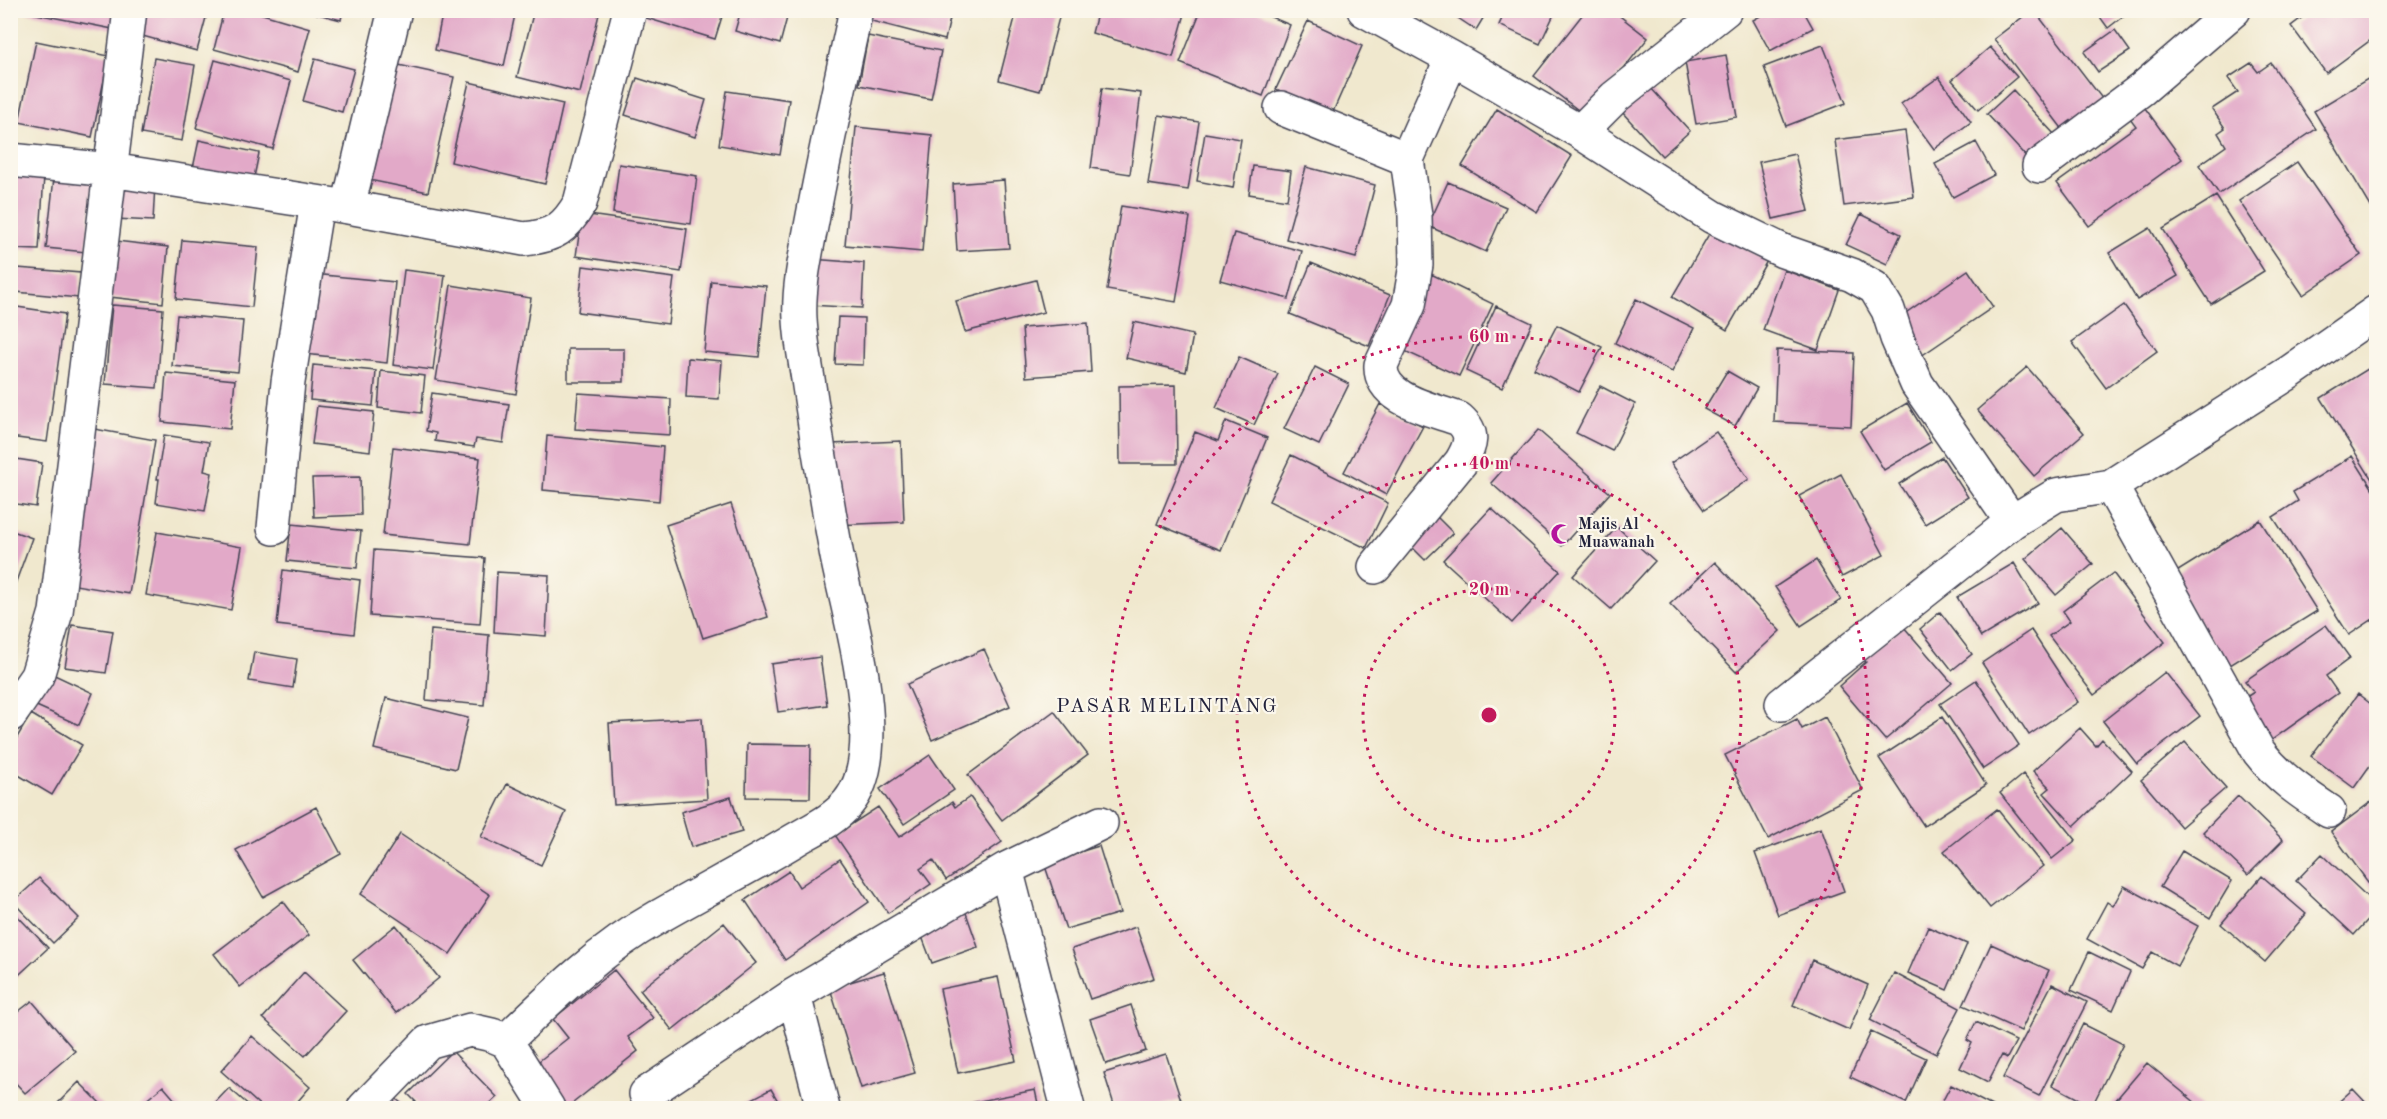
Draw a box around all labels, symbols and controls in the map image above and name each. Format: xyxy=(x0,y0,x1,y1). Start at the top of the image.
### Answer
text: 60 m xyxy=(1469,328,1509,346)
text: 40 m xyxy=(1469,455,1509,473)
place label: Majis Al Muawanah xyxy=(1578,517,1655,551)
mosque icon: Majis Al Muawanah xyxy=(1549,522,1573,546)
text: 20 m xyxy=(1469,581,1509,599)
district label: PASAR MELINTANG xyxy=(1056,697,1278,717)
centre of rings xyxy=(1479,705,1499,725)

